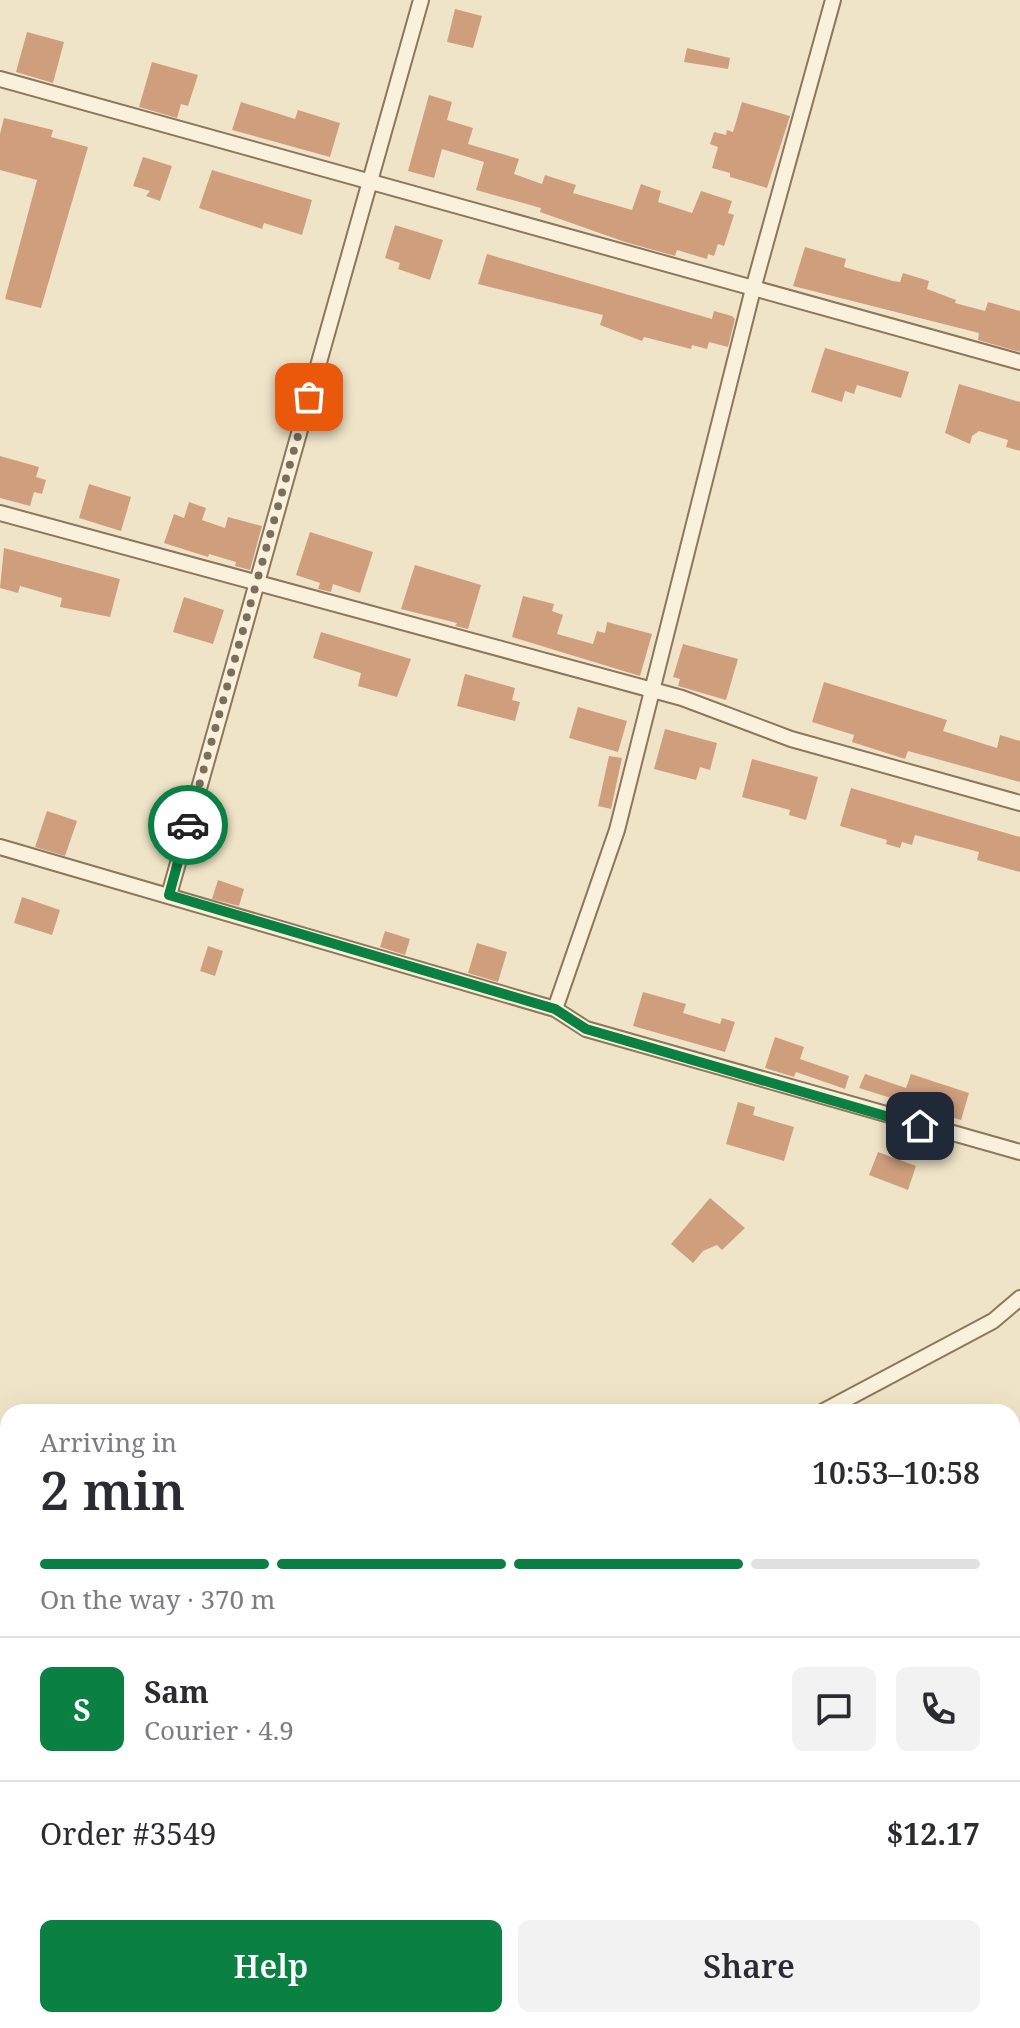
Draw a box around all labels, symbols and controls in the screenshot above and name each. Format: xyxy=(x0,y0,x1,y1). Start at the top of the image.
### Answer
pin xyxy=(275,363,343,431)
icon: bag xyxy=(287,375,331,419)
courier xyxy=(148,785,228,865)
icon: car xyxy=(166,803,210,847)
pin xyxy=(886,1092,954,1160)
icon: home xyxy=(898,1104,942,1148)
text: Arriving in xyxy=(40,1424,177,1460)
text: 10:53–10:58 xyxy=(812,1452,980,1493)
text: 2 min xyxy=(40,1454,185,1525)
text: On the way · 370 m xyxy=(40,1581,275,1617)
button: chat xyxy=(792,1667,876,1751)
button: phone xyxy=(896,1667,980,1751)
text: Sam xyxy=(144,1671,209,1712)
text: S xyxy=(73,1689,91,1730)
text: Courier · 4.9 xyxy=(144,1712,294,1748)
text: Order #3549 xyxy=(40,1813,217,1854)
text: $12.17 xyxy=(886,1813,980,1854)
button: Help xyxy=(40,1920,502,2012)
button: Share xyxy=(518,1920,980,2012)

